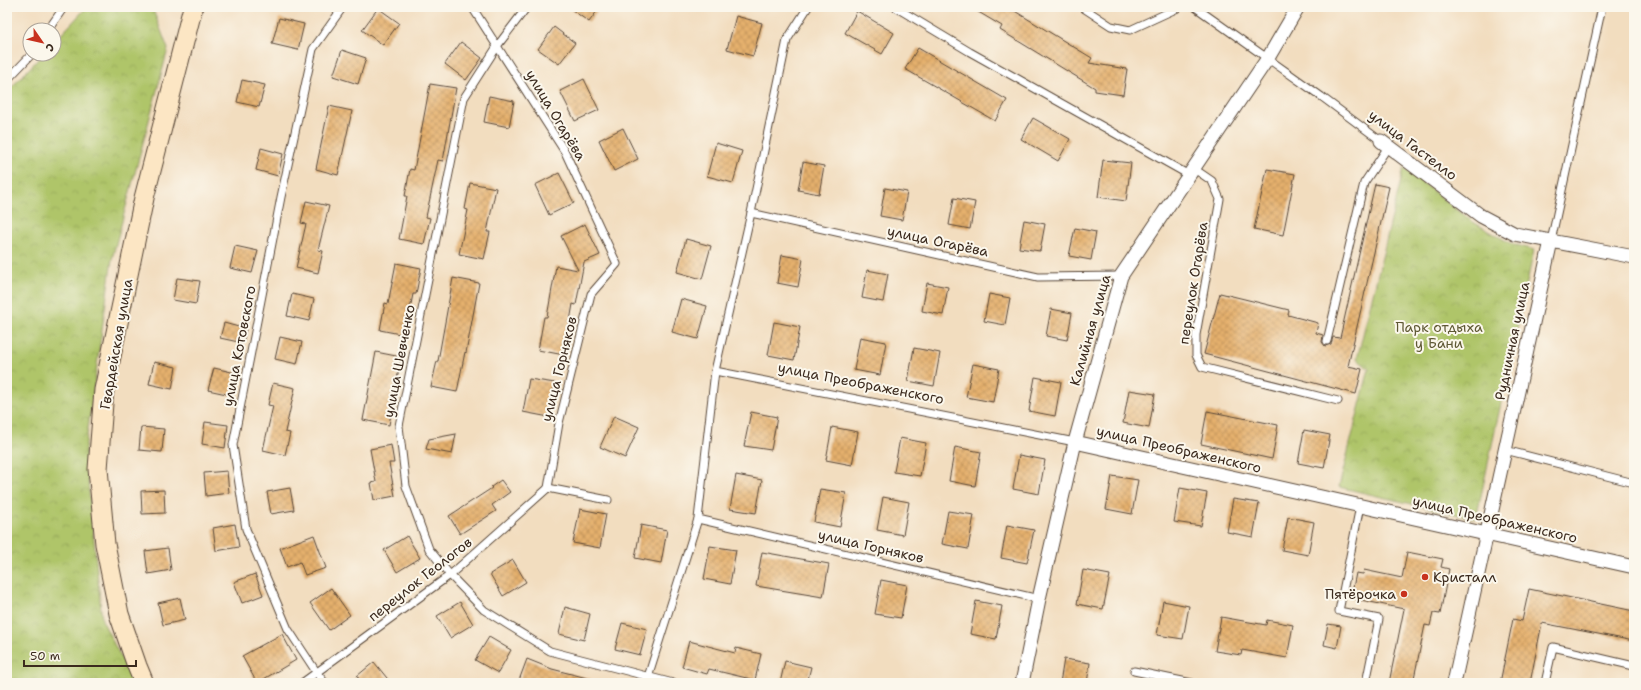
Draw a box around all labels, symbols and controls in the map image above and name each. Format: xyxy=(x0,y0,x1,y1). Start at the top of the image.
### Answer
north arrow xyxy=(22,22,62,62)
text: С xyxy=(42,40,58,55)
street label: улица Огарёва xyxy=(522,66,590,164)
street label: улица Гастелло xyxy=(1365,106,1461,184)
street label: переулок Огарёва xyxy=(1174,220,1212,346)
street label: улица Огарёва xyxy=(886,221,991,261)
street label: Калийная улица xyxy=(1066,272,1115,388)
street label: Гвардейская улица xyxy=(96,277,136,411)
street label: Рудничная улица xyxy=(1491,280,1533,402)
street label: улица Котовского xyxy=(218,284,260,408)
street label: улица Шевченко xyxy=(379,303,419,419)
street label: улица Горняков xyxy=(537,314,581,424)
park label: Парк отдыха у Бани xyxy=(1395,318,1483,352)
street label: улица Преображенского xyxy=(776,358,946,408)
street label: улица Преображенского xyxy=(1095,421,1263,477)
street label: улица Преображенского xyxy=(1411,491,1579,547)
street label: улица Горняков xyxy=(816,525,926,567)
street label: переулок Геологов xyxy=(364,533,476,625)
place label: Кристалл xyxy=(1433,568,1497,586)
marker: Кристалл xyxy=(1420,572,1430,582)
place label: Пятёрочка xyxy=(1325,585,1396,603)
marker: Пятёрочка xyxy=(1399,589,1409,599)
scale bar xyxy=(24,642,136,668)
text: 50 m xyxy=(30,648,60,664)

